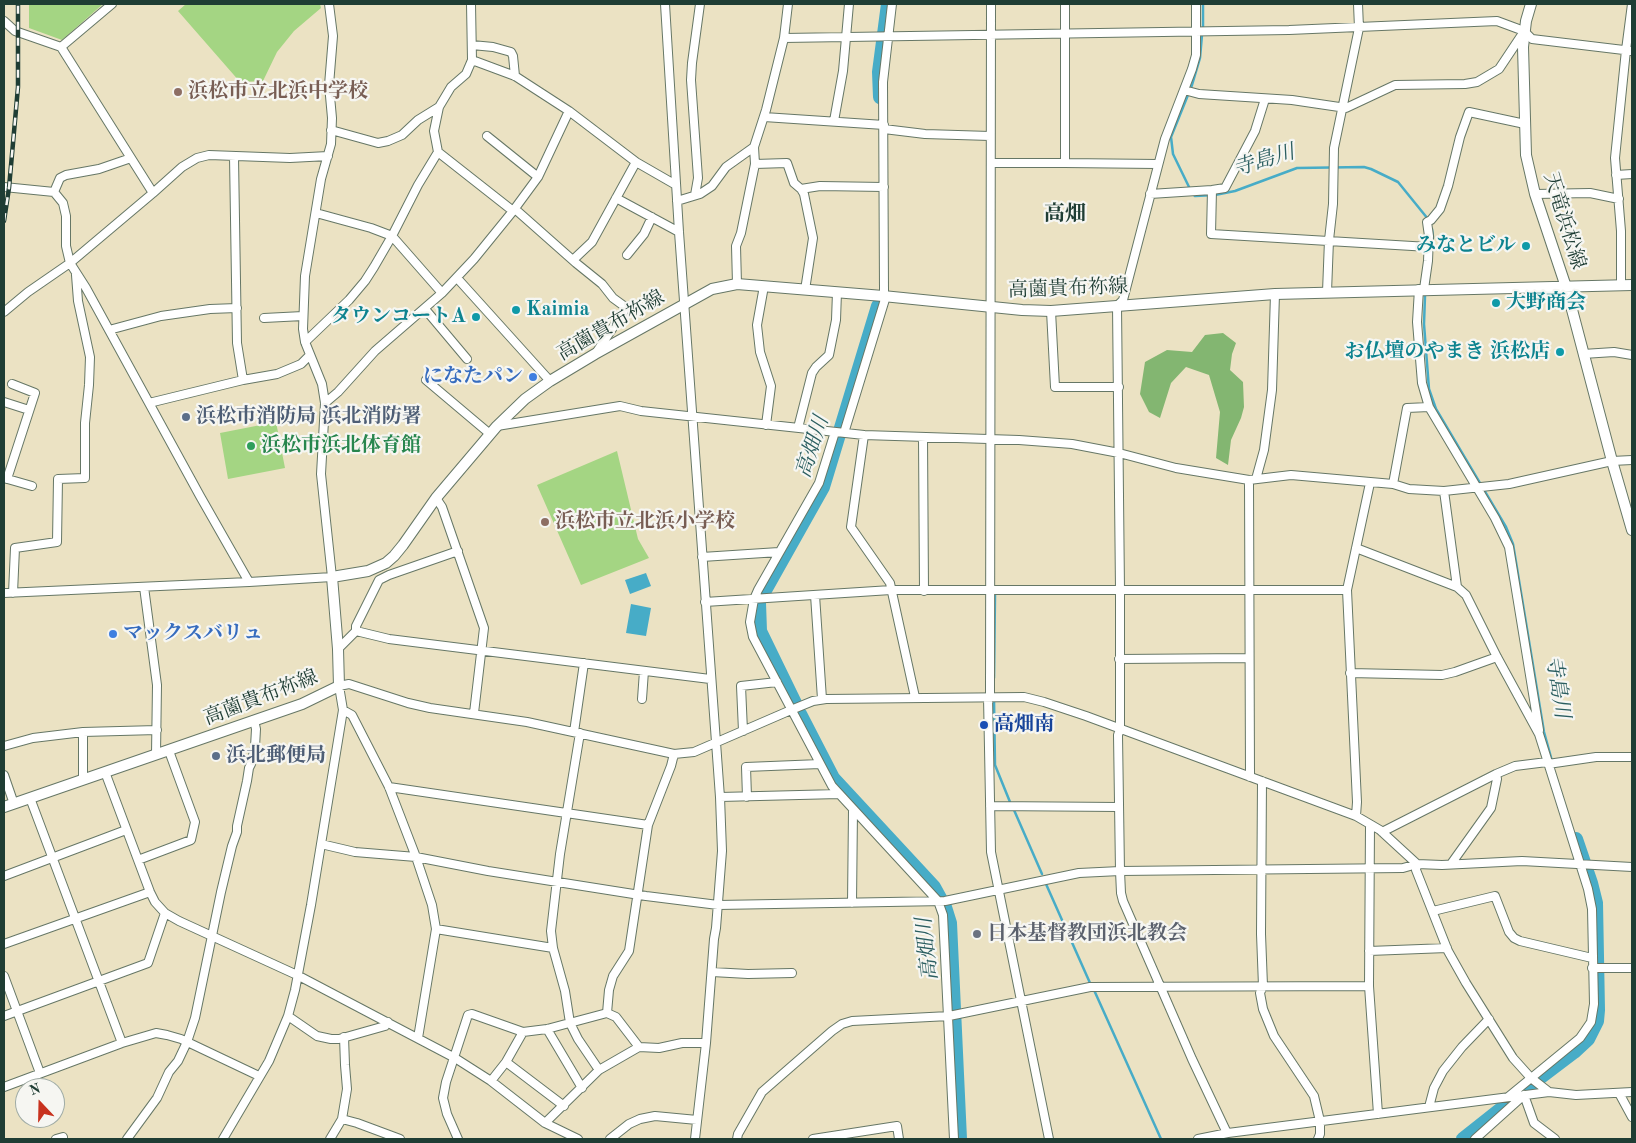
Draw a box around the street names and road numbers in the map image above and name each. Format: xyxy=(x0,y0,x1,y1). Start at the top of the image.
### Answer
street label: 天竜浜松線 xyxy=(1538,170,1590,272)
street label: 高薗貴布祢線 xyxy=(1008,275,1128,303)
street label: 高薗貴布祢線 xyxy=(553,286,669,366)
street label: 高薗貴布祢線 xyxy=(201,665,321,731)

